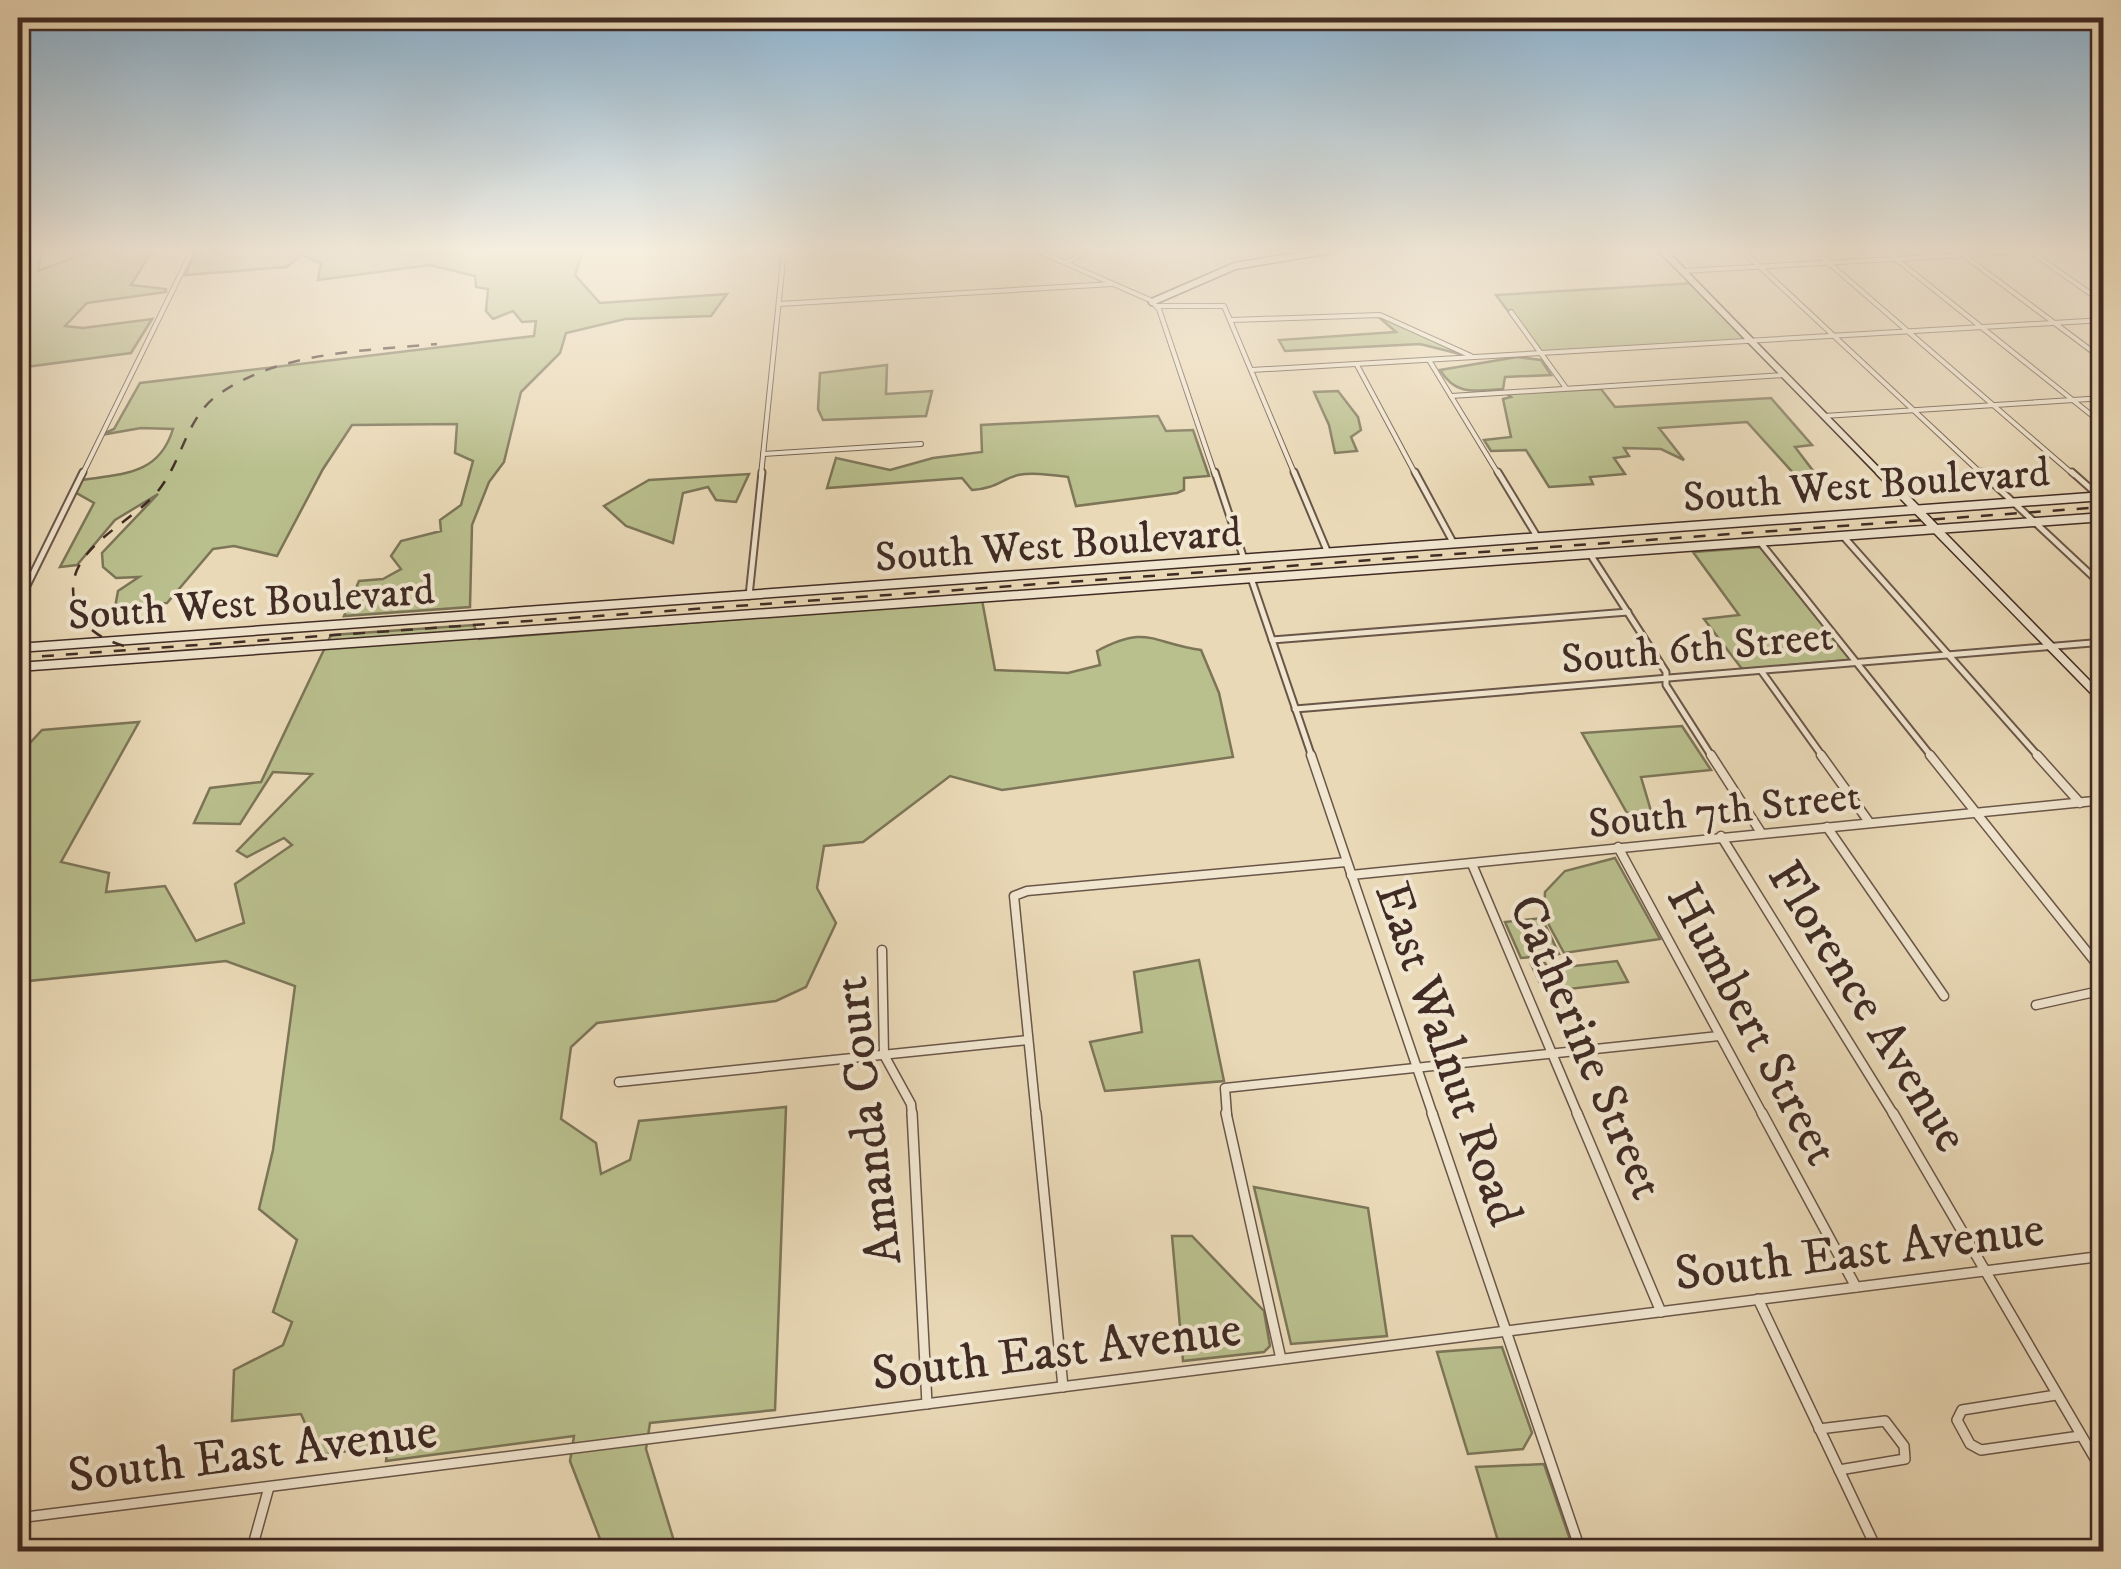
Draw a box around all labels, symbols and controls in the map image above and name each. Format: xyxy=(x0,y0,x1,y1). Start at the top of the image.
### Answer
street label: South West Boulevard xyxy=(1681,447,2051,525)
street label: South West Boulevard xyxy=(873,507,1243,585)
street label: South West Boulevard xyxy=(66,565,436,643)
street label: South 6th Street xyxy=(1559,611,1835,687)
street label: South 7th Street xyxy=(1586,771,1863,851)
street label: Florence Avenue xyxy=(1752,849,1982,1164)
street label: Humbert Street xyxy=(1651,873,1853,1176)
street label: East Walnut Road xyxy=(1359,874,1536,1234)
street label: Catherine Street xyxy=(1493,886,1678,1209)
street label: Amanda Court xyxy=(820,973,917,1268)
street label: South East Avenue xyxy=(1671,1199,2048,1306)
street label: South East Avenue xyxy=(868,1299,1245,1406)
street label: South East Avenue xyxy=(64,1401,441,1508)

